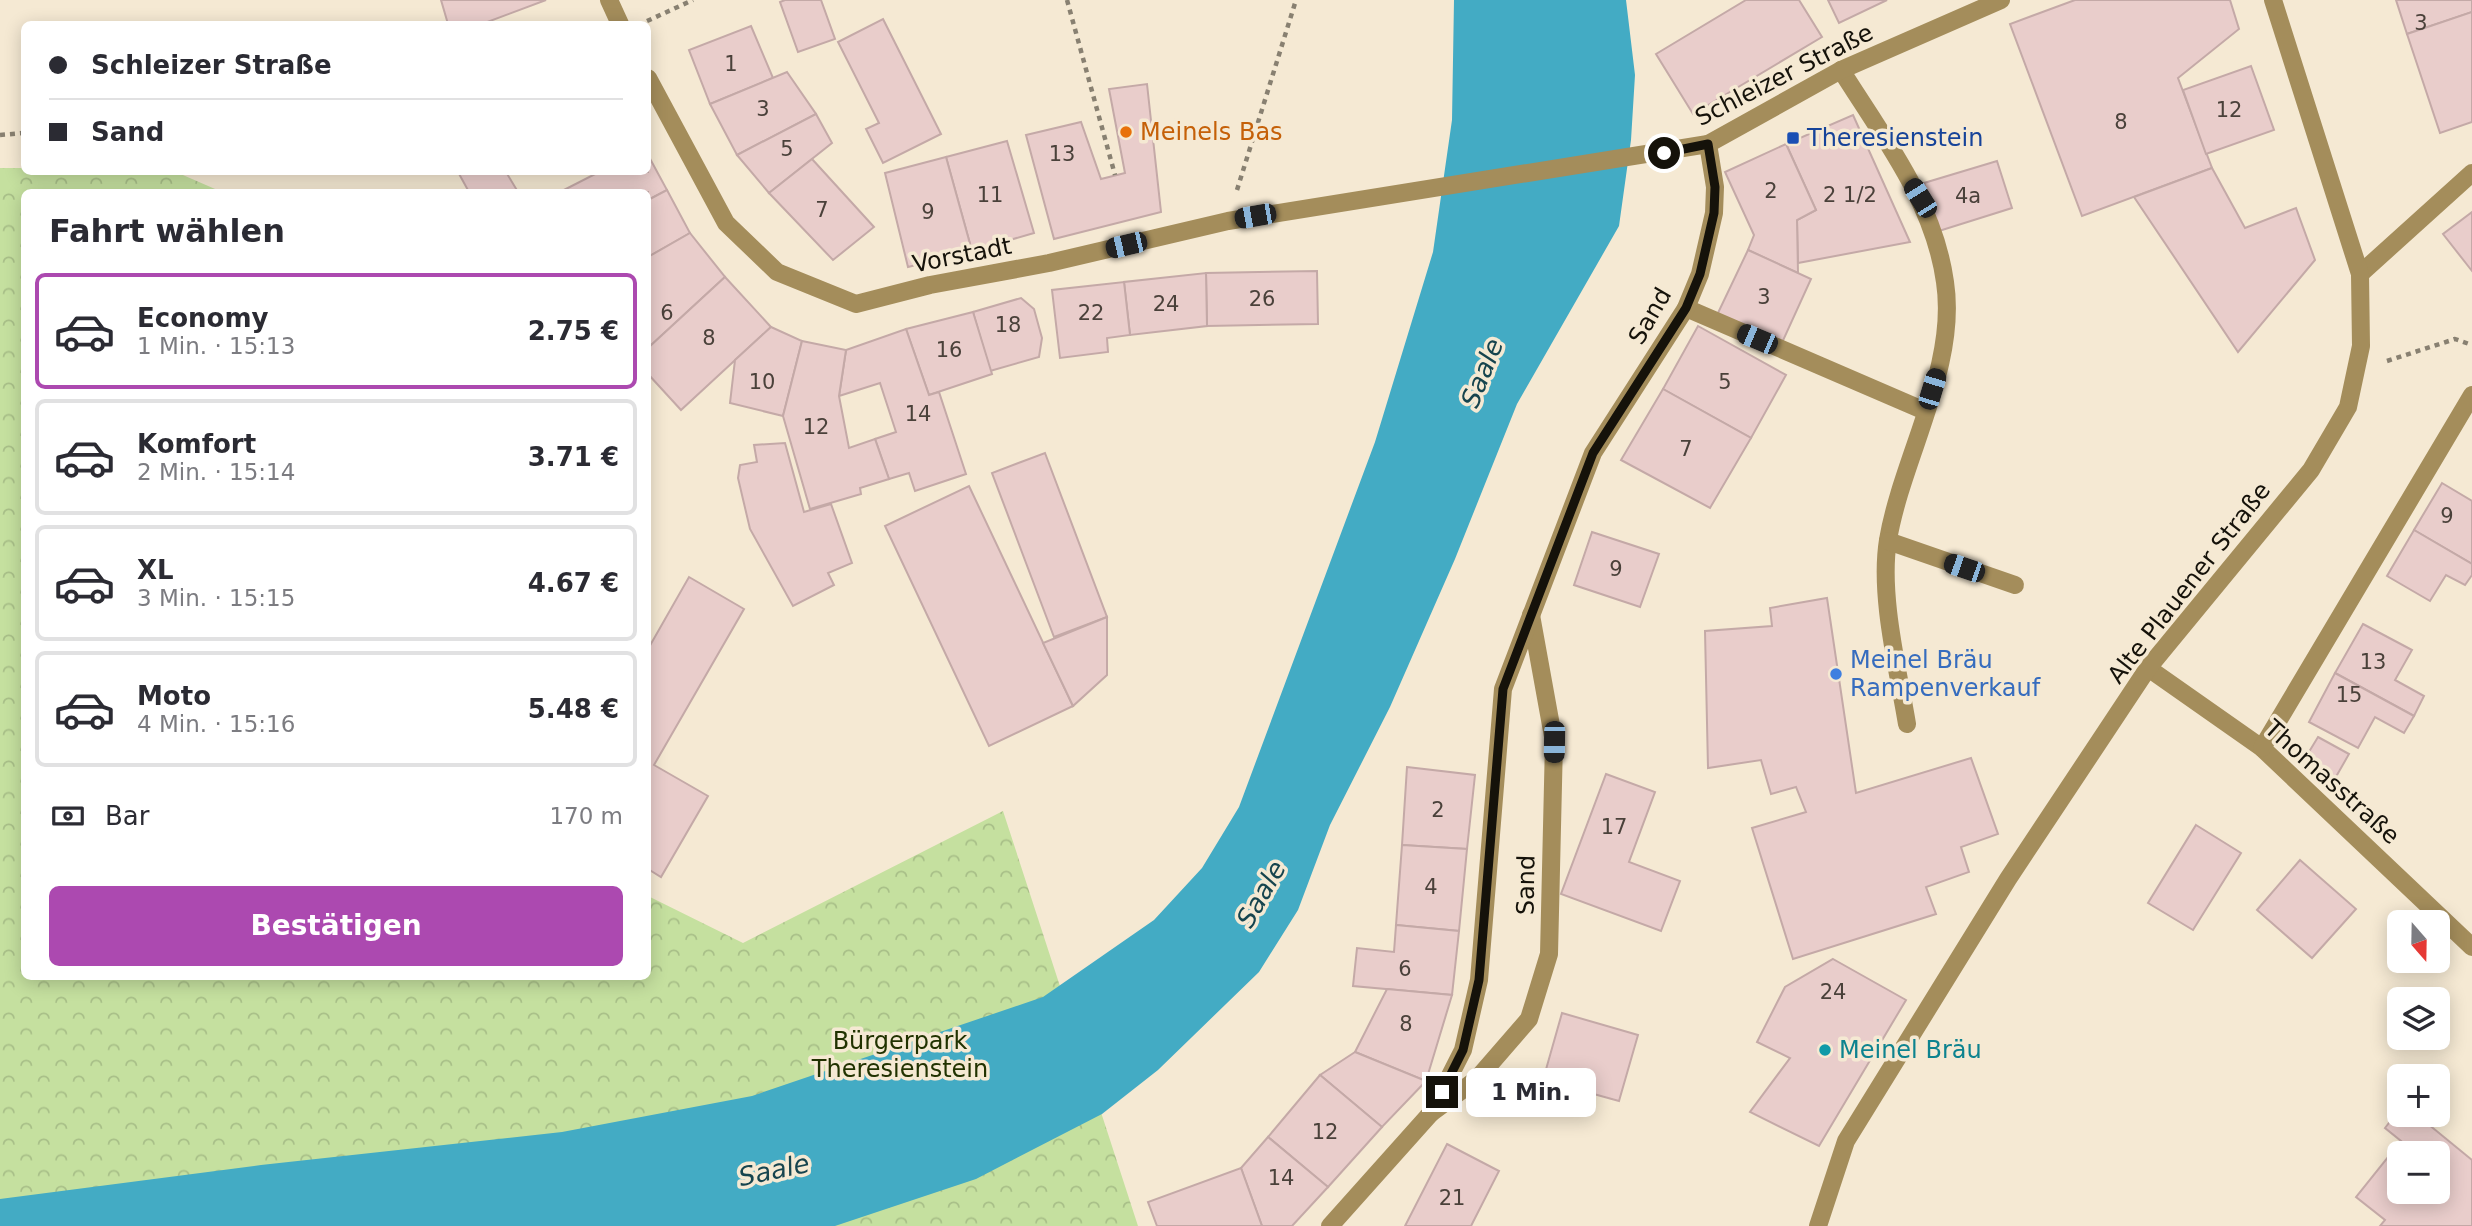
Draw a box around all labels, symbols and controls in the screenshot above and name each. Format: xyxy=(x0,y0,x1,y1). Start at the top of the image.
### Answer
house number: 3 xyxy=(2414,11,2428,35)
street label: Schleizer Straße xyxy=(1690,18,1878,132)
text: Schleizer Straße xyxy=(91,50,332,80)
house number: 1 xyxy=(724,52,738,76)
house number: 3 xyxy=(756,97,770,121)
house number: 12 xyxy=(2216,98,2242,122)
house number: 8 xyxy=(2114,110,2128,134)
text: Sand xyxy=(91,117,164,147)
place label: Meinels Bas xyxy=(1140,118,1283,146)
marker: Meinels Bas xyxy=(1118,124,1134,140)
place label: Theresienstein xyxy=(1806,124,1983,152)
marker: Theresienstein xyxy=(1785,130,1801,146)
house number: 5 xyxy=(780,137,794,161)
route start xyxy=(1648,137,1680,169)
house number: 13 xyxy=(1049,142,1075,166)
car xyxy=(1900,175,1941,221)
house number: 2 xyxy=(1764,179,1778,203)
house number: 11 xyxy=(977,183,1003,207)
house number: 2 1/2 xyxy=(1823,183,1877,207)
house number: 4a xyxy=(1955,184,1981,208)
house number: 7 xyxy=(815,198,829,222)
house number: 9 xyxy=(921,200,935,224)
car xyxy=(1233,202,1278,230)
text: Fahrt wählen xyxy=(49,212,285,250)
car xyxy=(1104,230,1149,260)
street label: Vorstadt xyxy=(910,232,1014,278)
street label: Sand xyxy=(1623,283,1677,349)
house number: 3 xyxy=(1757,285,1771,309)
house number: 26 xyxy=(1249,287,1275,311)
house number: 24 xyxy=(1153,292,1179,316)
icon: car xyxy=(53,300,116,363)
house number: 6 xyxy=(660,301,674,325)
house number: 22 xyxy=(1078,301,1104,325)
text: Economy xyxy=(137,303,268,333)
house number: 18 xyxy=(995,313,1021,337)
text: 2.75 € xyxy=(528,316,619,346)
car xyxy=(1734,321,1781,357)
house number: 8 xyxy=(702,326,716,350)
text: 1 Min. · 15:13 xyxy=(137,333,295,359)
water label: Saale xyxy=(1455,334,1509,412)
house number: 16 xyxy=(936,338,962,362)
car xyxy=(1916,366,1949,412)
house number: 10 xyxy=(749,370,775,394)
house number: 5 xyxy=(1718,370,1732,394)
house number: 14 xyxy=(905,402,931,426)
house number: 12 xyxy=(803,415,829,439)
icon: car xyxy=(53,426,116,489)
text: Komfort xyxy=(137,429,256,459)
house number: 7 xyxy=(1679,437,1693,461)
text: 3.71 € xyxy=(528,442,619,472)
text: 2 Min. · 15:14 xyxy=(137,459,295,485)
street label: Alte Plauener Straße xyxy=(2102,477,2276,689)
house number: 9 xyxy=(2440,504,2454,528)
car xyxy=(1941,551,1988,585)
icon: car xyxy=(53,552,116,615)
text: XL xyxy=(137,555,174,585)
house number: 9 xyxy=(1609,557,1623,581)
text: 4.67 € xyxy=(528,568,619,598)
text: 3 Min. · 15:15 xyxy=(137,585,295,611)
place label: Meinel Bräu Rampenverkauf xyxy=(1850,646,2041,702)
house number: 13 xyxy=(2360,650,2386,674)
marker: Meinel Bräu Rampenverkauf xyxy=(1828,666,1844,682)
icon: car xyxy=(53,678,116,741)
text: Moto xyxy=(137,681,211,711)
house number: 15 xyxy=(2336,683,2362,707)
text: 5.48 € xyxy=(528,694,619,724)
text: 4 Min. · 15:16 xyxy=(137,711,295,737)
street label: Thomasstraße xyxy=(2258,714,2405,850)
car xyxy=(1544,721,1565,763)
icon: cash xyxy=(49,797,87,835)
house number: 2 xyxy=(1431,798,1445,822)
text: Bar xyxy=(105,801,149,831)
text: 170 m xyxy=(549,803,623,829)
house number: 17 xyxy=(1601,815,1627,839)
water label: Saale xyxy=(1230,855,1292,933)
street label: Sand xyxy=(1511,855,1541,915)
house number: 4 xyxy=(1424,875,1438,899)
button: Bestätigen xyxy=(49,886,623,966)
north arrow xyxy=(2387,910,2450,973)
map controls xyxy=(2387,910,2450,1204)
house number: 6 xyxy=(1398,957,1412,981)
house number: 24 xyxy=(1820,980,1846,1004)
button: layers xyxy=(2387,987,2450,1050)
house number: 8 xyxy=(1399,1012,1413,1036)
park label: Bürgerpark Theresienstein xyxy=(811,1027,988,1083)
place label: Meinel Bräu xyxy=(1839,1036,1982,1064)
marker: Meinel Bräu xyxy=(1817,1042,1833,1058)
button: + xyxy=(2387,1064,2450,1127)
callout: 1 Min. xyxy=(1466,1068,1596,1116)
route end xyxy=(1426,1076,1458,1108)
text: 1 Min. xyxy=(1491,1079,1571,1105)
house number: 12 xyxy=(1312,1120,1338,1144)
button: − xyxy=(2387,1141,2450,1204)
water label: Saale xyxy=(736,1148,812,1192)
house number: 14 xyxy=(1268,1166,1294,1190)
house number: 21 xyxy=(1439,1186,1465,1210)

